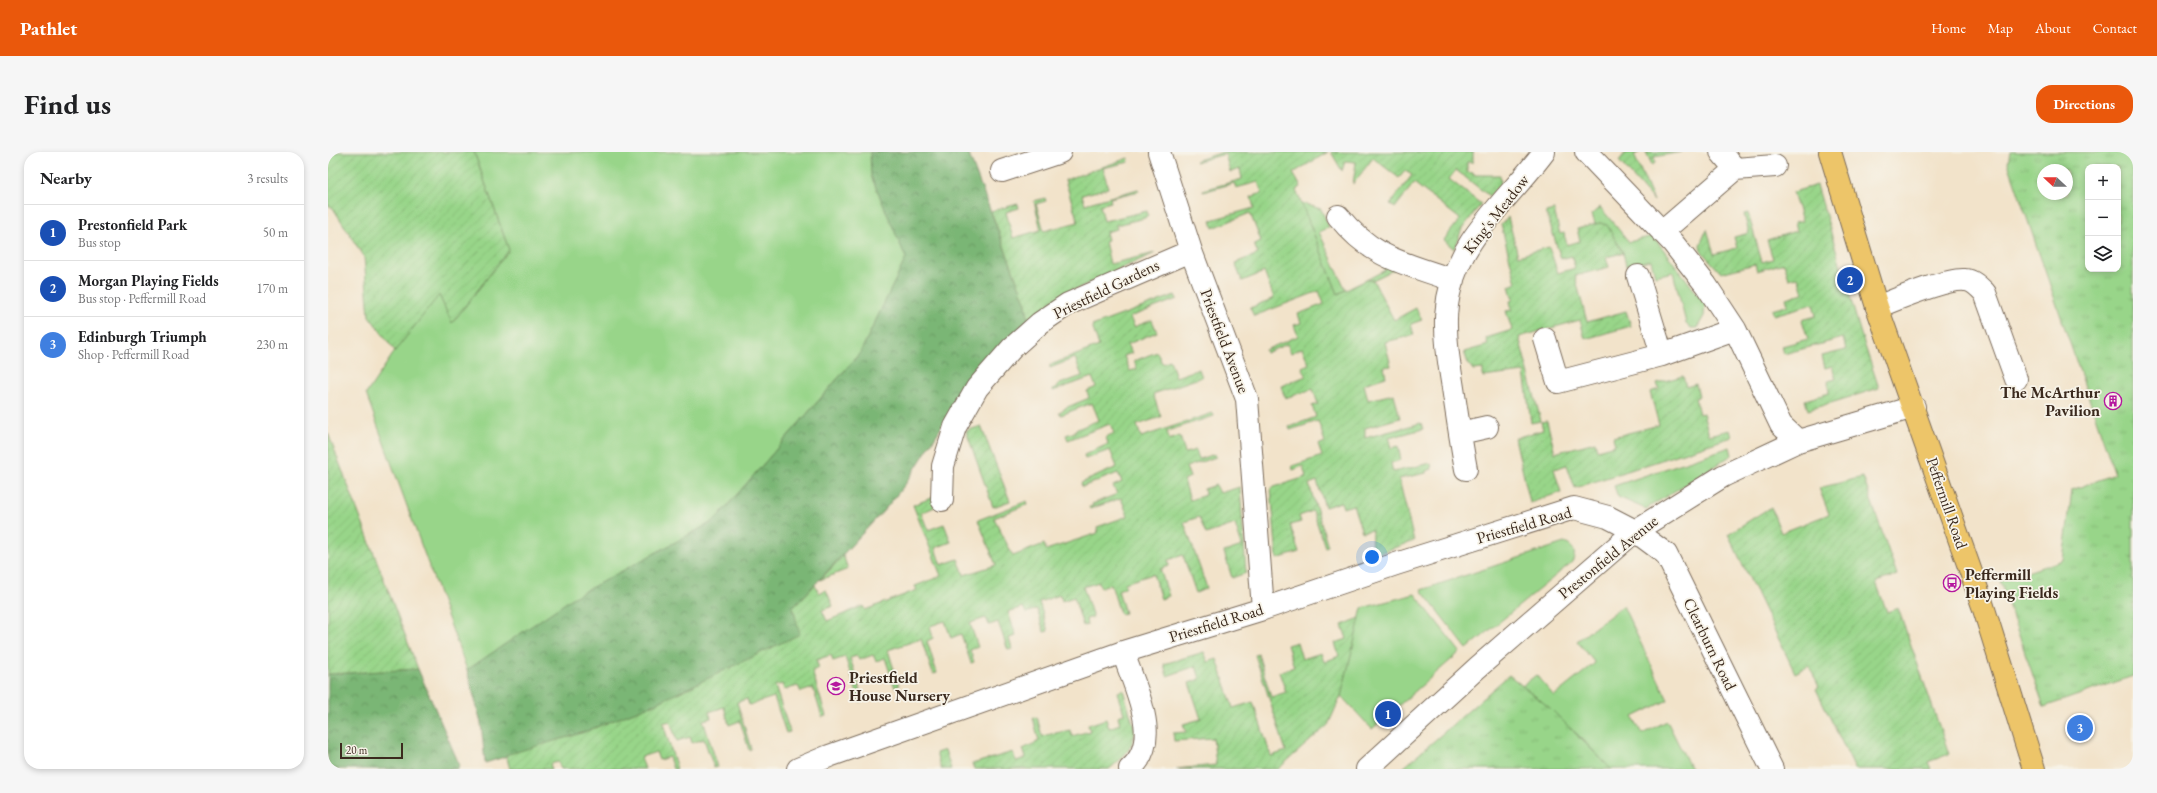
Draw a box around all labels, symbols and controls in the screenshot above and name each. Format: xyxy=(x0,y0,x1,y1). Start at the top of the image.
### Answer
text: Pathlet xyxy=(20,16,77,41)
text: Home xyxy=(1931,19,1966,37)
text: Map xyxy=(1988,19,2013,37)
text: About xyxy=(2035,19,2071,37)
text: Contact xyxy=(2093,19,2137,37)
button: Directions xyxy=(2036,85,2133,123)
text: Find us xyxy=(24,86,111,122)
north arrow xyxy=(2037,164,2073,200)
map controls xyxy=(2085,164,2121,272)
button: + xyxy=(2085,164,2121,200)
text: Nearby xyxy=(40,167,92,189)
street label: King's Meadow xyxy=(1458,169,1534,258)
text: 3 results xyxy=(247,170,288,187)
button: − xyxy=(2085,200,2121,236)
text: Prestonfield Park xyxy=(78,215,187,234)
text: 1 xyxy=(50,224,56,241)
text: 50 m xyxy=(263,224,288,241)
text: Bus stop xyxy=(78,234,121,251)
button: layers xyxy=(2085,236,2121,272)
street label: Priestfield Gardens xyxy=(1049,254,1163,324)
pin: 2 xyxy=(1837,265,1863,295)
text: Morgan Playing Fields xyxy=(78,271,219,290)
text: 2 xyxy=(50,280,56,297)
text: 170 m xyxy=(257,280,288,297)
street label: Priestfield Avenue xyxy=(1195,286,1255,396)
text: Bus stop · Peffermill Road xyxy=(78,290,206,307)
text: Edinburgh Triumph xyxy=(78,327,207,346)
text: 3 xyxy=(50,336,56,353)
text: 230 m xyxy=(257,336,288,353)
text: Shop · Peffermill Road xyxy=(78,346,189,363)
place label: The McArthur Pavilion xyxy=(2000,382,2100,421)
building icon: The McArthur Pavilion xyxy=(2103,391,2123,411)
street label: Peffermill Road xyxy=(1922,454,1973,552)
street label: Priestfield Road xyxy=(1474,501,1575,549)
street label: Prestonfield Avenue xyxy=(1554,510,1662,604)
your location xyxy=(1362,547,1382,567)
place label: Peffermill Playing Fields xyxy=(1965,564,2058,603)
bus stop icon: Peffermill Playing Fields xyxy=(1942,573,1962,593)
street label: Clearburn Road xyxy=(1679,594,1742,694)
street label: Priestfield Road xyxy=(1166,598,1267,647)
place label: Priestfield House Nursery xyxy=(849,667,950,706)
school or university icon: Priestfield House Nursery xyxy=(826,676,846,696)
pin: 1 xyxy=(1375,699,1401,729)
pin: 3 xyxy=(2067,713,2093,743)
scale bar xyxy=(340,741,403,760)
text: 20 m xyxy=(346,743,367,757)

